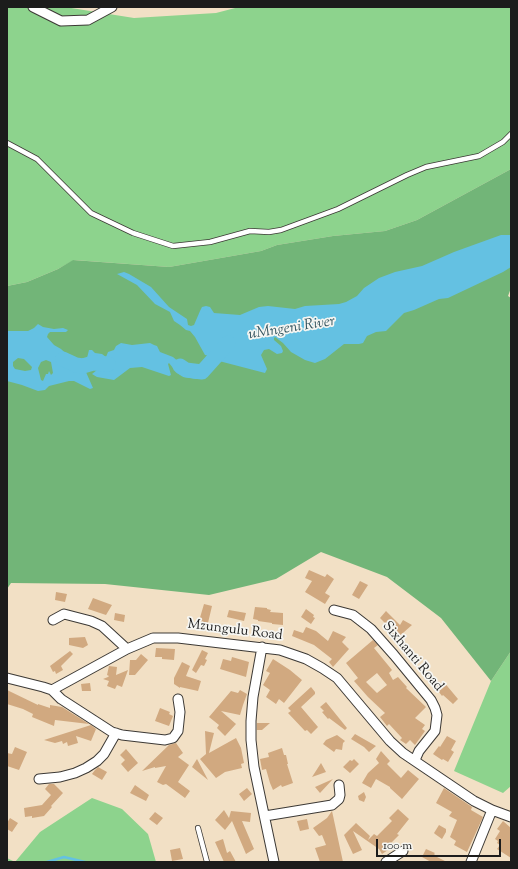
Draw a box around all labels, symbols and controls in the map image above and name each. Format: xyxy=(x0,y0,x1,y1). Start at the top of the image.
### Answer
water label: uMngeni River xyxy=(248,313,336,345)
street label: Mzungulu Road xyxy=(187,617,283,645)
street label: Sixhanti Road xyxy=(378,619,446,695)
scale bar xyxy=(378,831,503,857)
text: 100 m xyxy=(383,837,412,855)

